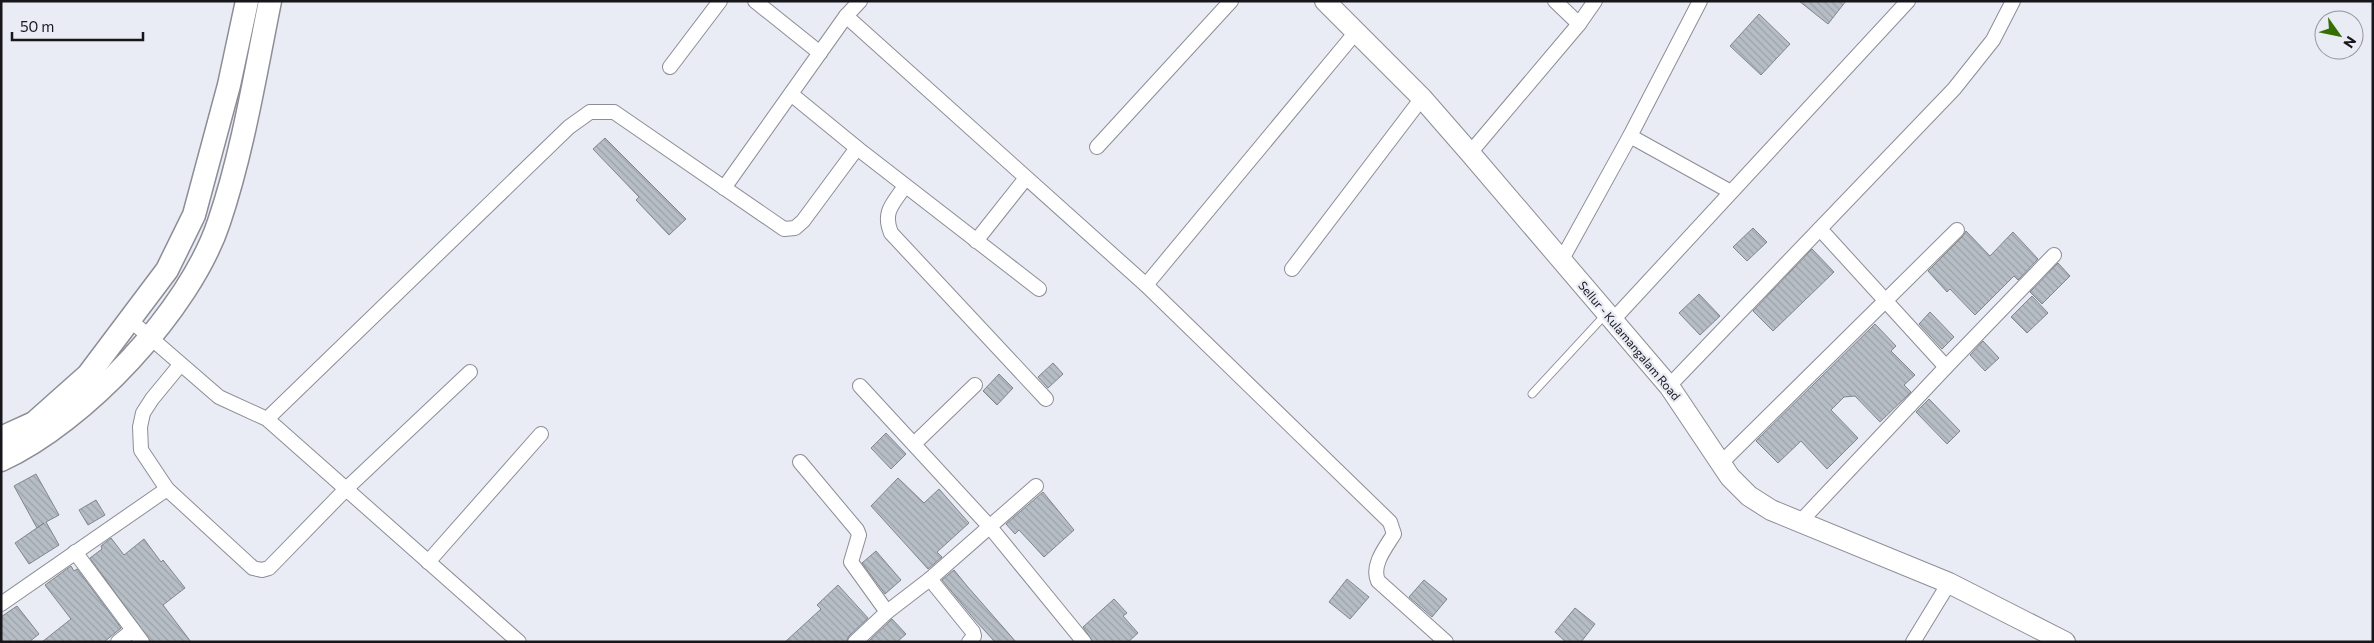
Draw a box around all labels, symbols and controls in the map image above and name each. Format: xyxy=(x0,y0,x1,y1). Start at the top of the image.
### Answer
scale bar xyxy=(12,10,144,42)
north arrow xyxy=(2314,10,2364,60)
text: 50 m xyxy=(20,17,54,35)
text: N xyxy=(2340,33,2360,51)
street label: Sellur - Kulamangalam Road xyxy=(1576,278,1684,403)

